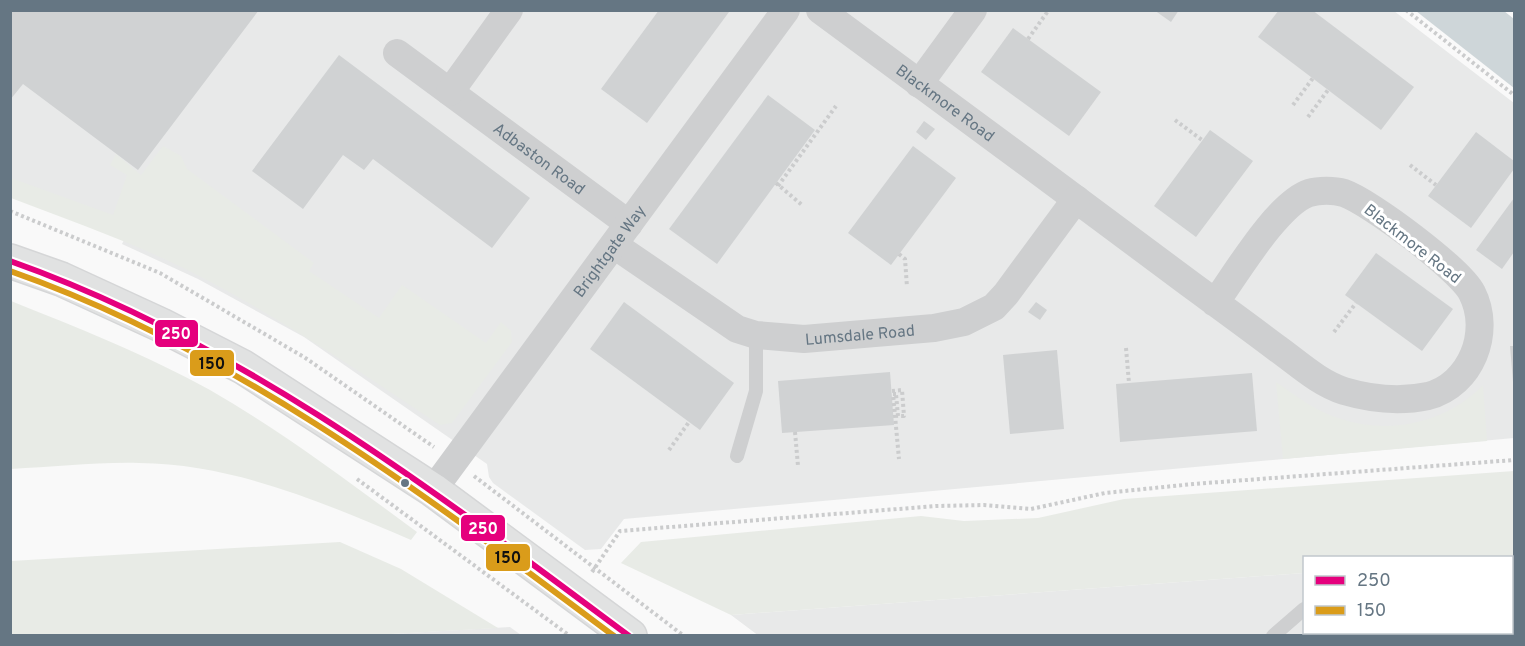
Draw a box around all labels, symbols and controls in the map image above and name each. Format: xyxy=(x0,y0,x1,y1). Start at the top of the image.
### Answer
street label: Blackmore Road xyxy=(891,61,998,147)
street label: Adbaston Road xyxy=(488,119,588,200)
street label: Blackmore Road xyxy=(1359,200,1464,289)
street label: Brightgate Way xyxy=(570,202,651,302)
line badge: 250 xyxy=(154,319,199,348)
street label: Lumsdale Road xyxy=(804,322,916,351)
text: 250 xyxy=(161,325,191,345)
line badge: 150 xyxy=(189,349,235,377)
text: 150 xyxy=(199,355,225,375)
unlabelled marker xyxy=(399,477,411,489)
line badge: 250 xyxy=(460,514,506,542)
text: 250 xyxy=(468,520,498,540)
line badge: 150 xyxy=(485,543,531,572)
text: 150 xyxy=(495,549,521,569)
legend xyxy=(1303,556,1513,634)
text: 250 xyxy=(1357,570,1391,593)
text: 150 xyxy=(1357,600,1386,623)

